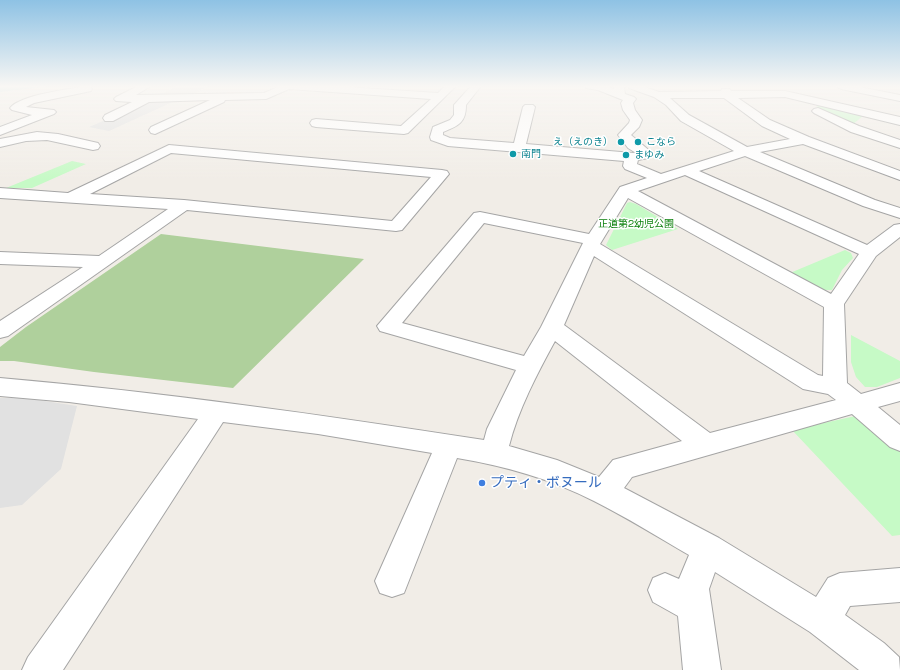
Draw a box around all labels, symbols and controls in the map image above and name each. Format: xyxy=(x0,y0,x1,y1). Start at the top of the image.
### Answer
place label: え（えのき） xyxy=(553,136,613,148)
place label: こなら xyxy=(646,136,676,148)
marker: え（えのき） xyxy=(616,137,626,147)
marker: こなら xyxy=(633,137,643,147)
place label: 南門 xyxy=(521,148,541,160)
marker: 南門 xyxy=(508,149,518,159)
place label: まゆみ xyxy=(634,149,664,161)
marker: まゆみ xyxy=(621,150,631,160)
park label: 正道第2幼児公園 xyxy=(598,218,674,230)
place label: プティ・ボヌール xyxy=(490,475,602,491)
marker: プティ・ボヌール xyxy=(477,478,487,488)

